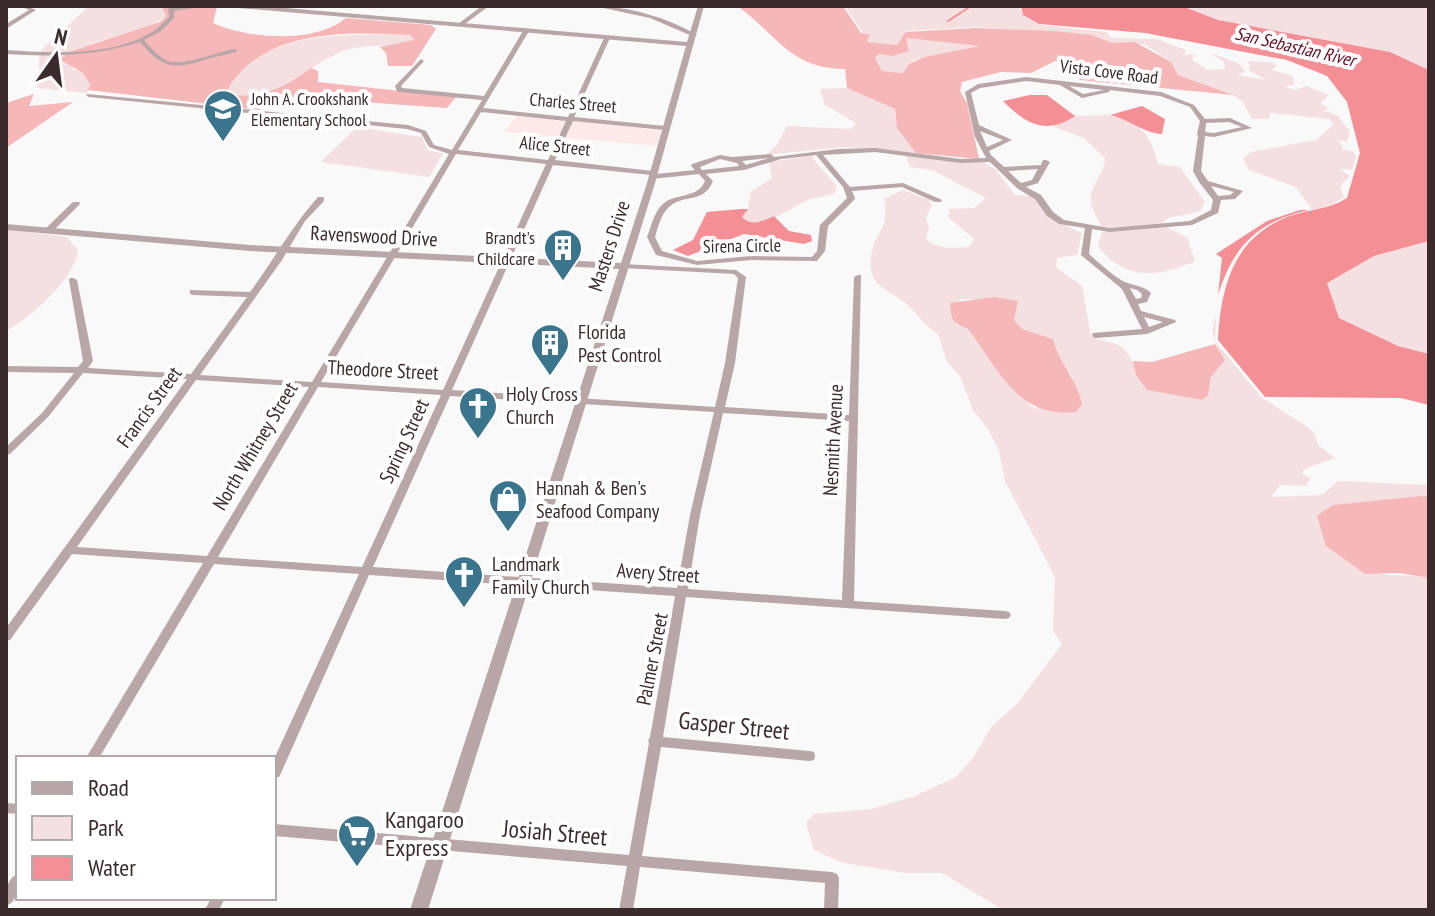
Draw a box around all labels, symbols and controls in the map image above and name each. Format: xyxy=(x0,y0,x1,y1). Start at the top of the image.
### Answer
north arrow xyxy=(16,16,96,96)
text: N xyxy=(52,22,70,52)
water label: San Sebastian River xyxy=(1233,22,1360,72)
street label: Vista Cove Road xyxy=(1058,54,1159,89)
place label: John A. Crookshank Elementary School xyxy=(250,87,369,131)
street label: Charles Street xyxy=(529,87,617,118)
school or university icon: John A. Crookshank Elementary School xyxy=(202,88,244,143)
street label: Alice Street xyxy=(518,130,592,161)
street label: Masters Drive xyxy=(582,197,636,295)
street label: Ravenswood Drive xyxy=(310,220,438,252)
place label: Brandt's Childcare xyxy=(477,226,535,270)
building icon: Brandt's Childcare xyxy=(542,227,584,282)
street label: Sirena Circle xyxy=(703,233,781,258)
place label: Florida Pest Control xyxy=(578,319,662,368)
building icon: Florida Pest Control xyxy=(529,322,571,377)
street label: Theodore Street xyxy=(327,354,440,386)
street label: Francis Street xyxy=(111,361,188,453)
street label: North Whitney Street xyxy=(207,377,304,515)
place label: Holy Cross Church xyxy=(506,381,578,430)
street label: Nesmith Avenue xyxy=(817,384,849,496)
church icon: Holy Cross Church xyxy=(457,385,499,440)
street label: Spring Street xyxy=(373,394,435,487)
place label: Hannah & Ben's Seafood Company xyxy=(536,475,660,524)
shop icon: Hannah & Ben's Seafood Company xyxy=(487,478,529,533)
place label: Landmark Family Church xyxy=(492,551,590,600)
church icon: Landmark Family Church xyxy=(443,554,485,609)
street label: Avery Street xyxy=(616,557,701,589)
street label: Palmer Street xyxy=(630,610,674,707)
street label: Gasper Street xyxy=(677,704,791,747)
legend xyxy=(16,756,276,900)
text: Road xyxy=(88,772,129,803)
place label: Kangaroo Express xyxy=(385,804,464,863)
text: Park xyxy=(88,812,124,843)
street label: Josiah Street xyxy=(501,812,609,853)
supermarket icon: Kangaroo Express xyxy=(336,813,378,868)
text: Water xyxy=(88,852,136,883)

